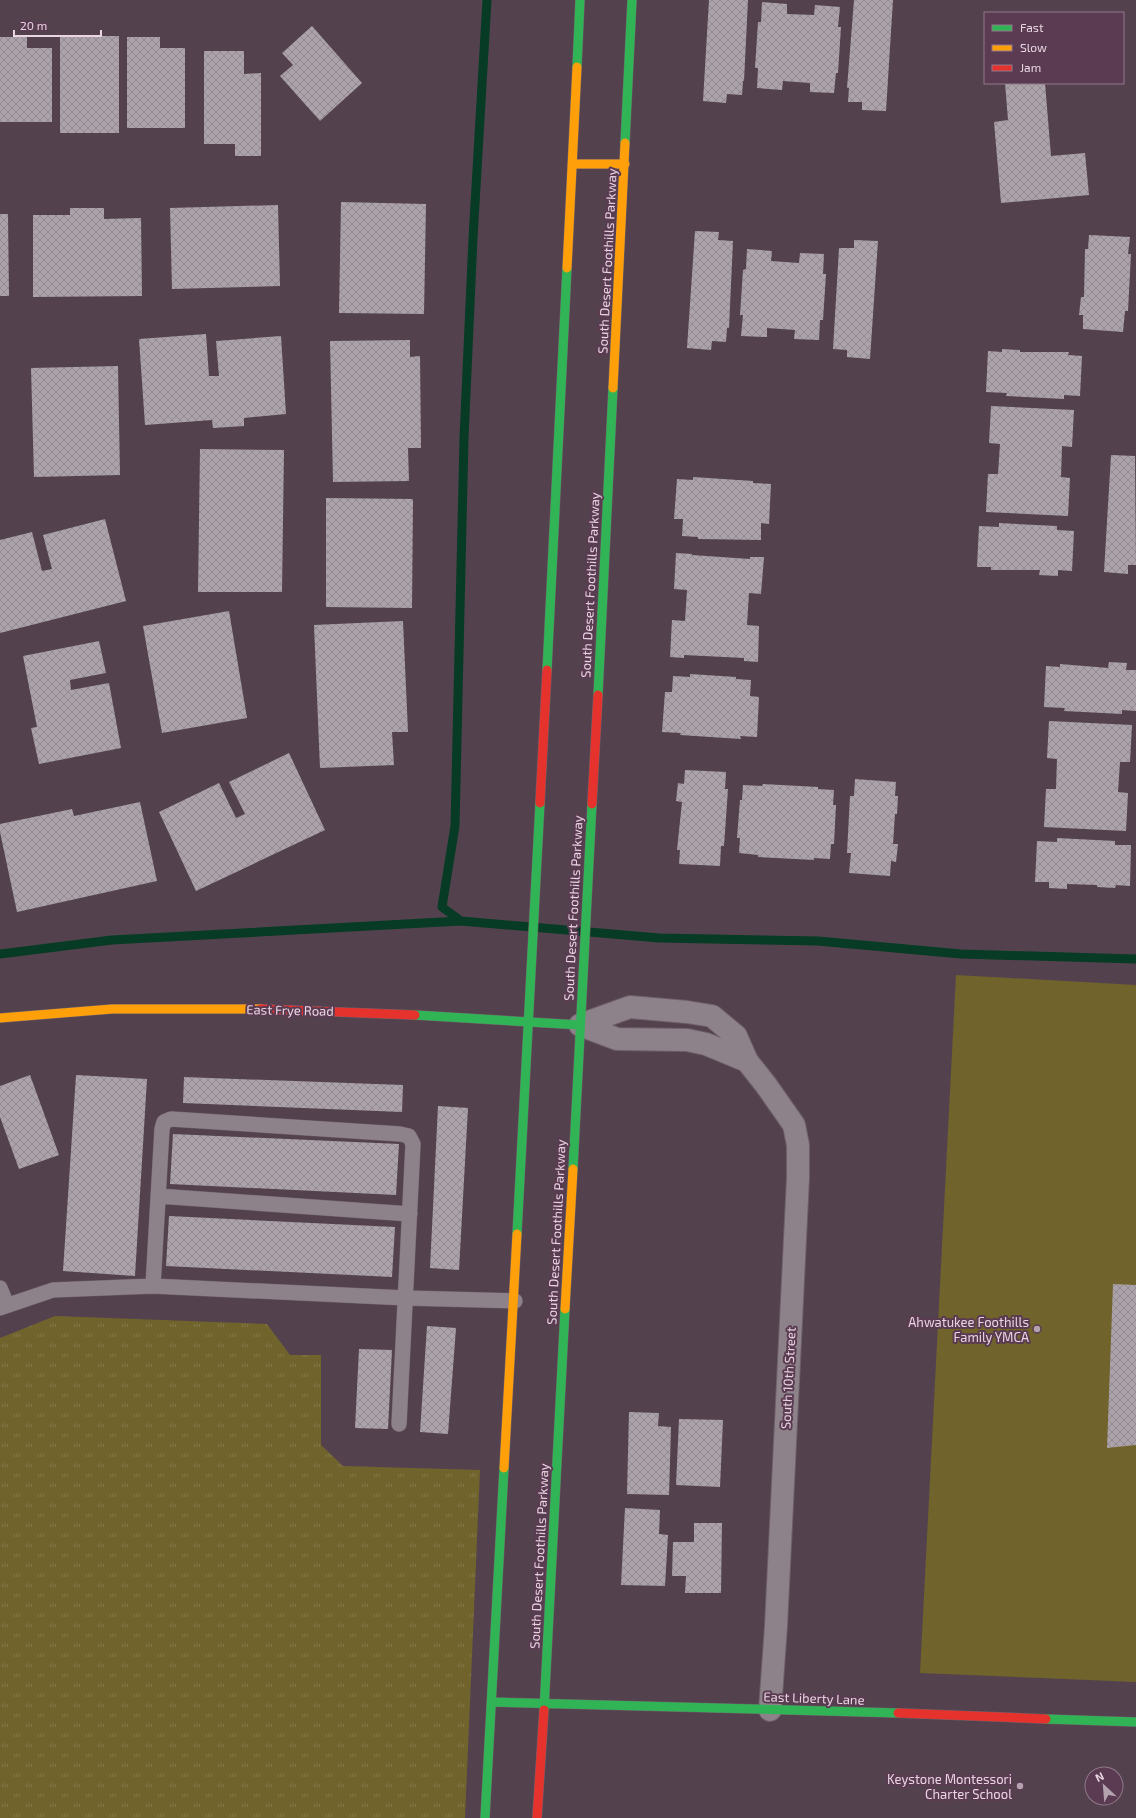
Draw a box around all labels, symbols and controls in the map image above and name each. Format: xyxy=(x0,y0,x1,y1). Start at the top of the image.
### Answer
scale bar xyxy=(14,12,101,38)
legend xyxy=(984,12,1124,84)
text: 20 m xyxy=(20,18,47,32)
text: Fast xyxy=(1020,20,1044,34)
text: Slow xyxy=(1020,40,1047,54)
text: Jam xyxy=(1020,60,1041,74)
street label: South Desert Foothills Parkway xyxy=(594,168,620,354)
street label: South Desert Foothills Parkway xyxy=(577,492,603,678)
street label: South Desert Foothills Parkway xyxy=(560,815,586,1001)
street label: East Frye Road xyxy=(246,1001,334,1019)
street label: South Desert Foothills Parkway xyxy=(543,1139,569,1325)
place label: Ahwatukee Foothills Family YMCA xyxy=(908,1314,1029,1345)
marker: Ahwatukee Foothills Family YMCA xyxy=(1032,1324,1042,1334)
street label: South 10th Street xyxy=(777,1327,799,1429)
street label: South Desert Foothills Parkway xyxy=(526,1463,552,1649)
street label: East Liberty Lane xyxy=(763,1688,865,1708)
north arrow xyxy=(1084,1766,1124,1806)
text: N xyxy=(1093,1769,1106,1784)
place label: Keystone Montessori Charter School xyxy=(887,1771,1012,1802)
marker: Keystone Montessori Charter School xyxy=(1015,1781,1025,1791)

